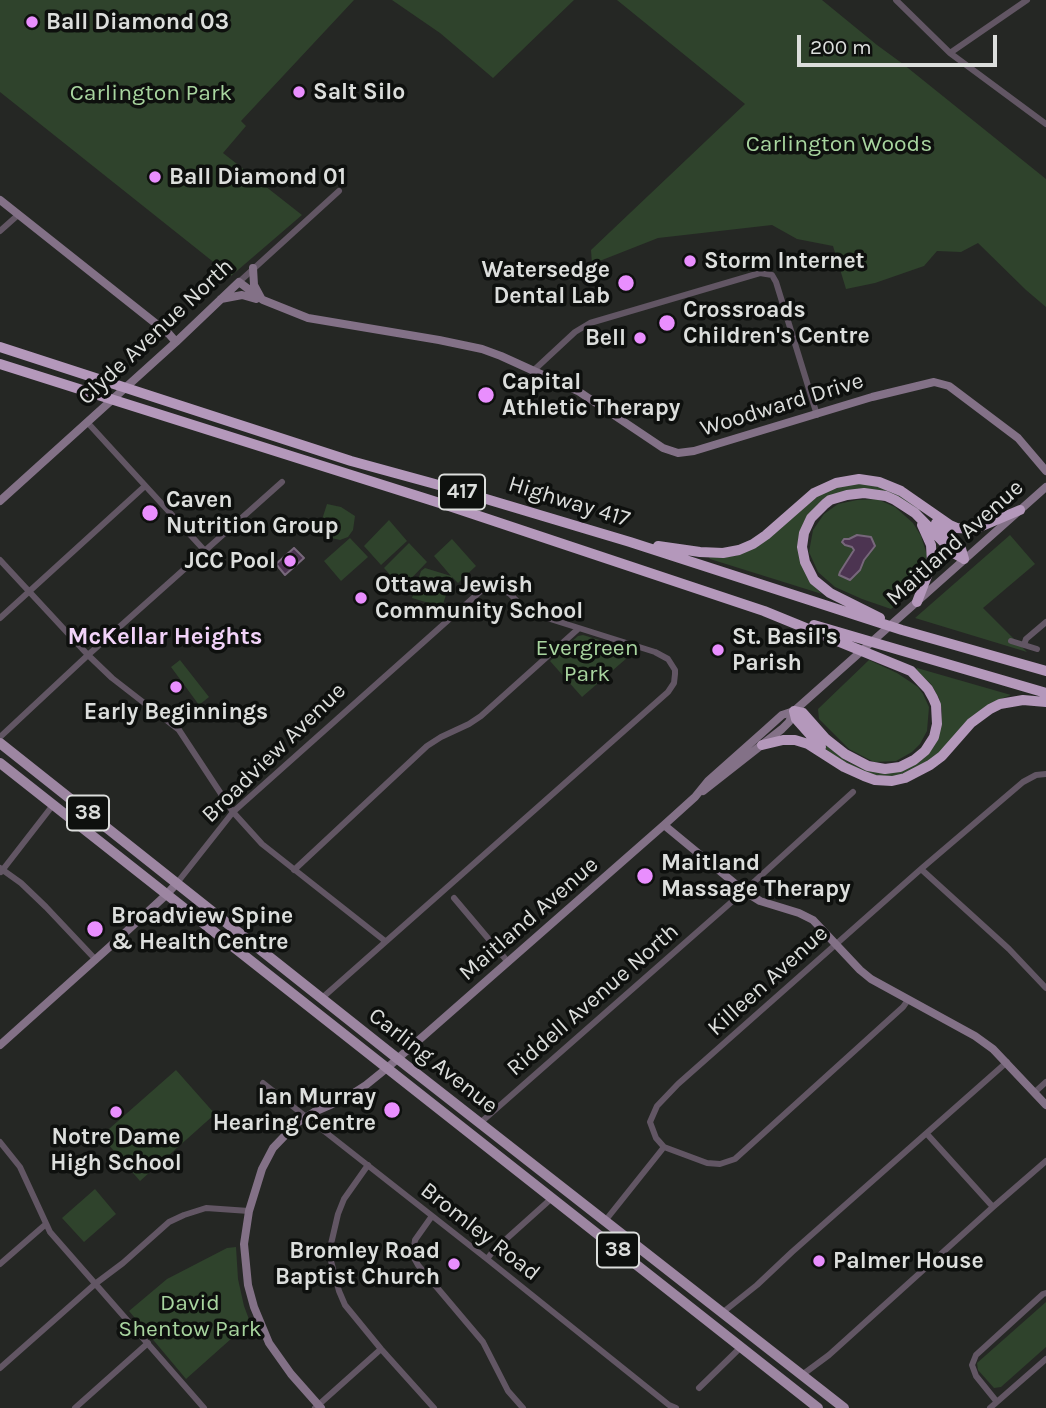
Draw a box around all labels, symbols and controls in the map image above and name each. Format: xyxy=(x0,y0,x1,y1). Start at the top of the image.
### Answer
place label: Ball Diamond 03 xyxy=(46,8,229,36)
marker: Ball Diamond 03 xyxy=(24,14,40,30)
scale bar xyxy=(801,21,1000,65)
text: 200 m xyxy=(810,35,872,59)
place label: Salt Silo xyxy=(313,78,405,106)
park label: Carlington Park xyxy=(70,79,232,107)
marker: Salt Silo xyxy=(291,84,307,100)
park label: Carlington Woods xyxy=(746,130,932,158)
place label: Ball Diamond 01 xyxy=(169,163,346,191)
marker: Ball Diamond 01 xyxy=(147,169,163,185)
place label: Storm Internet xyxy=(704,247,865,275)
street label: Clyde Avenue North xyxy=(73,253,239,411)
marker: Storm Internet xyxy=(682,253,698,269)
place label: Watersedge Dental Lab xyxy=(481,256,610,310)
marker: Watersedge Dental Lab xyxy=(616,273,636,293)
place label: Crossroads Children's Centre xyxy=(683,296,870,350)
marker: Crossroads Children's Centre xyxy=(657,313,677,333)
place label: Bell xyxy=(585,324,626,352)
marker: Bell xyxy=(632,330,648,346)
street label: Woodward Drive xyxy=(697,367,867,443)
place label: Capital Athletic Therapy xyxy=(502,368,680,422)
marker: Capital Athletic Therapy xyxy=(476,385,496,405)
street label: Highway 417 xyxy=(505,470,633,534)
street label: Maitland Avenue xyxy=(881,474,1029,612)
road number: 417 xyxy=(439,475,485,510)
place label: Caven Nutrition Group xyxy=(166,486,338,540)
marker: Caven Nutrition Group xyxy=(140,503,160,523)
place label: JCC Pool xyxy=(184,547,276,575)
marker: JCC Pool xyxy=(282,553,298,569)
place label: Ottawa Jewish Community School xyxy=(375,571,583,625)
marker: Ottawa Jewish Community School xyxy=(353,590,369,606)
district label: McKellar Heights xyxy=(68,623,262,651)
place label: St. Basil's Parish xyxy=(732,623,838,677)
park label: Evergreen Park xyxy=(535,634,639,688)
marker: St. Basil's Parish xyxy=(710,642,726,658)
street label: Broadview Avenue xyxy=(196,677,352,829)
marker: Early Beginnings xyxy=(168,679,184,695)
place label: Early Beginnings xyxy=(84,698,268,726)
road number: 38 xyxy=(67,796,109,830)
place label: Maitland Massage Therapy xyxy=(661,849,851,903)
street label: Maitland Avenue xyxy=(454,851,604,987)
marker: Maitland Massage Therapy xyxy=(635,866,655,886)
place label: Broadview Spine & Health Centre xyxy=(111,902,293,956)
street label: Riddell Avenue North xyxy=(501,918,685,1082)
marker: Broadview Spine & Health Centre xyxy=(85,919,105,939)
street label: Killeen Avenue xyxy=(702,920,834,1042)
street label: Carling Avenue xyxy=(363,1002,503,1120)
place label: Ian Murray Hearing Centre xyxy=(213,1083,376,1137)
marker: Ian Murray Hearing Centre xyxy=(382,1100,402,1120)
marker: Notre Dame High School xyxy=(108,1104,124,1120)
place label: Notre Dame High School xyxy=(50,1123,182,1177)
street label: Bromley Road xyxy=(415,1177,545,1287)
road number: 38 xyxy=(597,1232,639,1268)
place label: Bromley Road Baptist Church xyxy=(275,1237,440,1291)
place label: Palmer House xyxy=(833,1247,984,1275)
marker: Palmer House xyxy=(811,1253,827,1269)
marker: Bromley Road Baptist Church xyxy=(446,1256,462,1272)
park label: David Shentow Park xyxy=(118,1289,262,1343)

